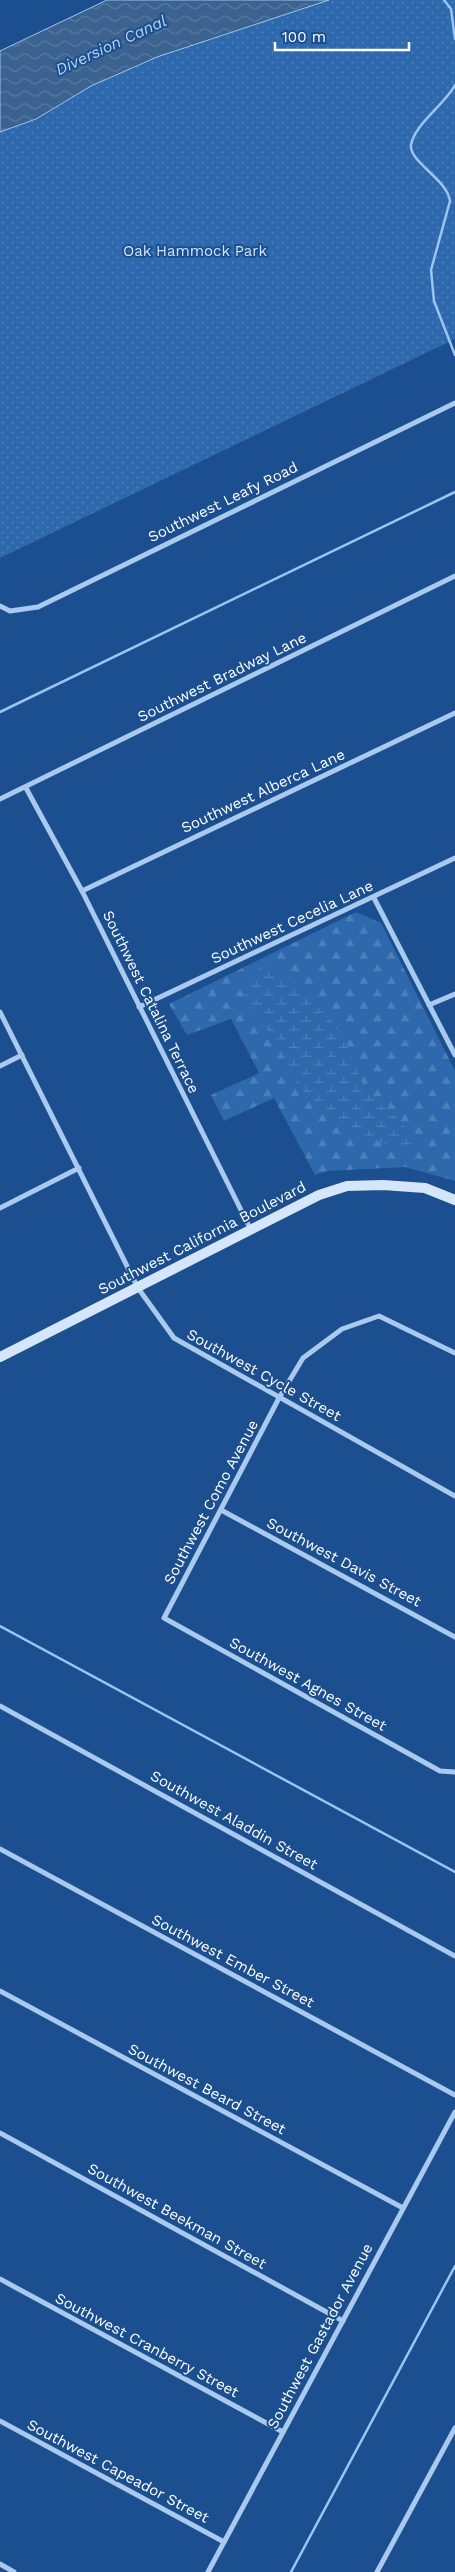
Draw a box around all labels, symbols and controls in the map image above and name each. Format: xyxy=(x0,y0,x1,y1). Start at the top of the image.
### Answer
water label: Diversion Canal xyxy=(53,11,170,79)
scale bar xyxy=(275,20,409,52)
text: 100 m xyxy=(282,28,326,46)
park label: Oak Hammock Park xyxy=(123,242,267,260)
street label: Southwest Leafy Road xyxy=(145,458,301,546)
street label: Southwest Bradway Lane xyxy=(135,628,309,726)
street label: Southwest Alberca Lane xyxy=(178,745,348,837)
street label: Southwest Cecelia Lane xyxy=(208,876,376,968)
street label: Southwest Catalina Terrace xyxy=(99,908,203,1096)
street label: Southwest California Boulevard xyxy=(95,1178,309,1298)
street label: Southwest Cycle Street xyxy=(184,1325,345,1425)
street label: Southwest Como Avenue xyxy=(160,1417,262,1587)
street label: Southwest Davis Street xyxy=(264,1514,425,1611)
street label: Southwest Agnes Street xyxy=(226,1633,390,1735)
street label: Southwest Aladdin Street xyxy=(147,1766,321,1874)
street label: Southwest Ember Street xyxy=(149,1910,318,2012)
street label: Southwest Beard Street xyxy=(125,2040,290,2139)
street label: Southwest Beekman Street xyxy=(85,2159,270,2273)
street label: Southwest Gastador Avenue xyxy=(263,2240,377,2432)
street label: Southwest Cranberry Street xyxy=(52,2289,243,2402)
street label: Southwest Capeador Street xyxy=(24,2415,213,2527)

